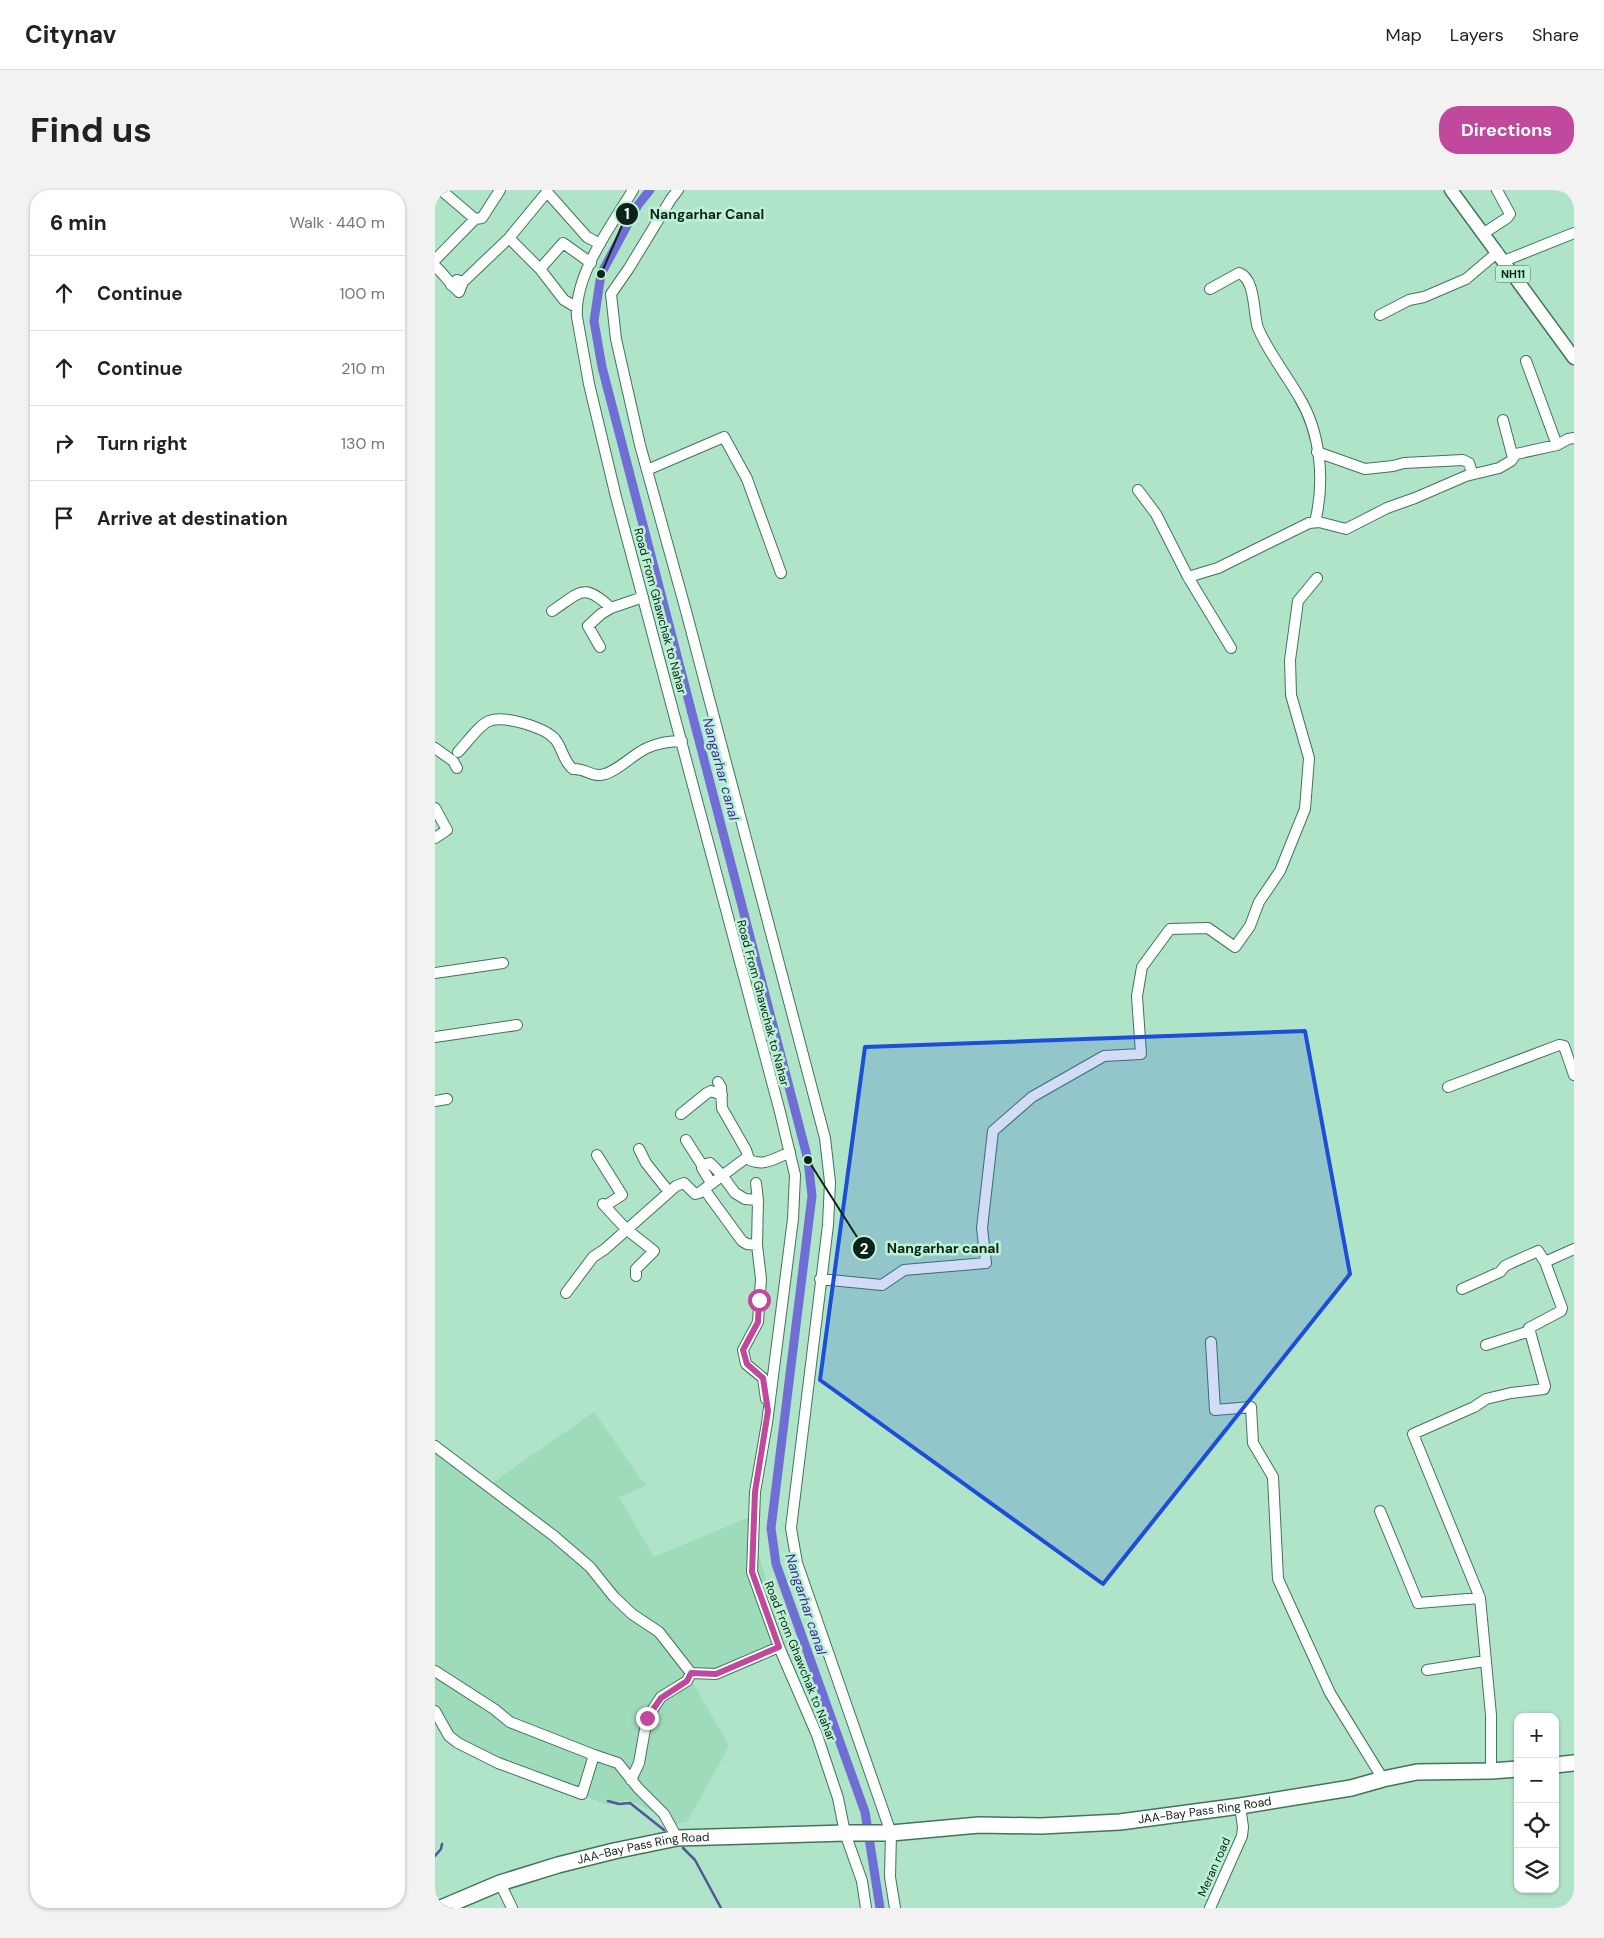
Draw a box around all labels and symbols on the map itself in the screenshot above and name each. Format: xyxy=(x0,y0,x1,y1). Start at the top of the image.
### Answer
callout: Nangarhar Canal xyxy=(614,199,774,228)
text: 1 xyxy=(624,204,630,224)
text: Nangarhar Canal xyxy=(650,205,764,223)
road number: NH11 xyxy=(1495,266,1531,282)
street label: Road From Ghawchak to Nahar xyxy=(630,526,690,696)
water label: Nangarhar canal xyxy=(699,716,744,823)
street label: Road From Ghawchak to Nahar xyxy=(733,918,793,1088)
callout: Nangarhar canal xyxy=(851,1234,1009,1263)
text: 2 xyxy=(860,1239,869,1259)
text: Nangarhar canal xyxy=(887,1239,999,1257)
route start xyxy=(748,1289,771,1312)
water label: Nangarhar canal xyxy=(781,1551,831,1658)
street label: Road From Ghawchak to Nahar xyxy=(761,1579,840,1744)
route end xyxy=(636,1707,659,1730)
street label: JAA-Bay Pass Ring Road xyxy=(1137,1793,1273,1828)
street label: JAA-Bay Pass Ring Road xyxy=(575,1829,710,1868)
street label: Meran road xyxy=(1194,1835,1234,1899)

